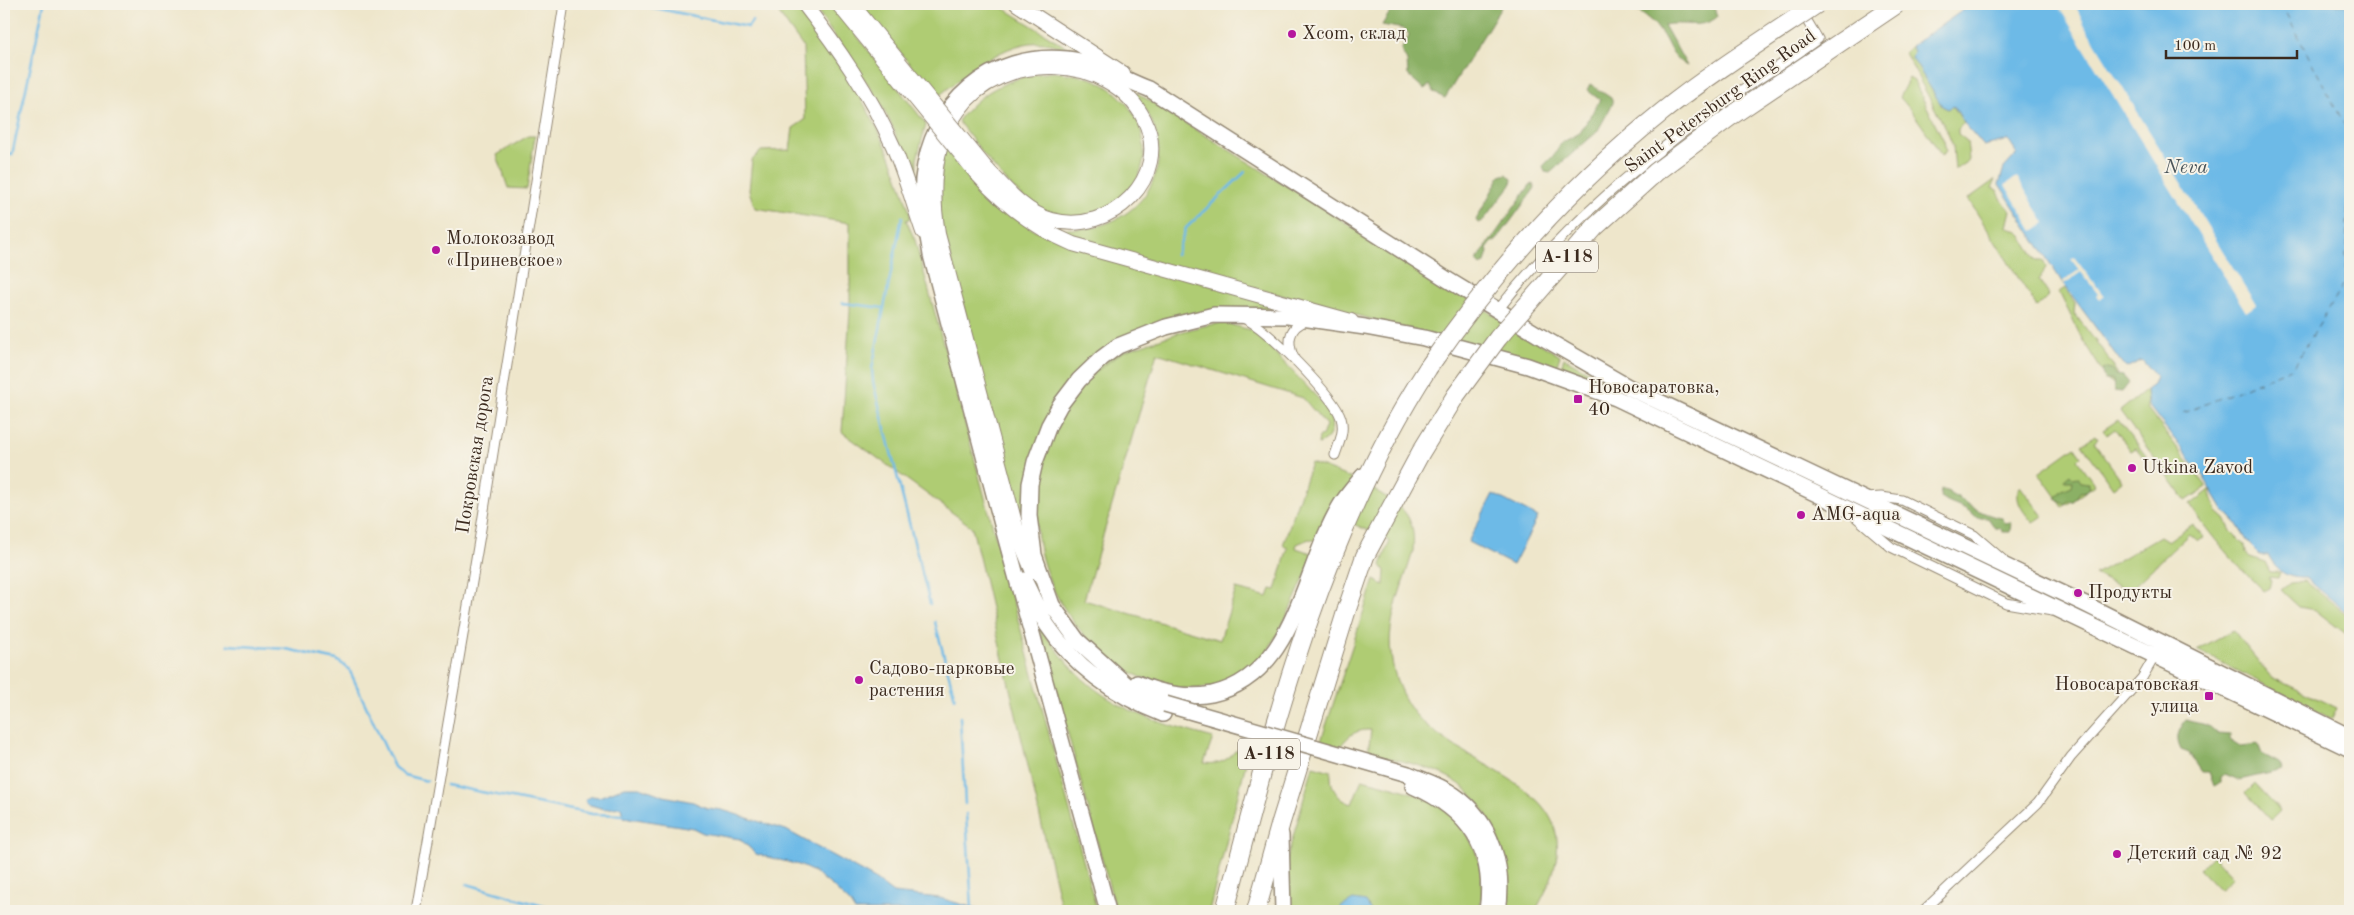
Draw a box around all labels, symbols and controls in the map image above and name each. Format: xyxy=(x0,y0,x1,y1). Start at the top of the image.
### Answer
place label: Xсom, склад xyxy=(1302,25,1406,44)
street label: Saint Petersburg Ring Road xyxy=(1622,26,1820,178)
marker: Xсom, склад xyxy=(1286,28,1298,40)
scale bar xyxy=(2166,28,2298,60)
text: 100 m xyxy=(2174,39,2216,54)
water label: Neva xyxy=(2163,158,2208,178)
place label: Молокозавод «Приневское» xyxy=(446,230,564,271)
road number: А-118 xyxy=(1536,242,1598,272)
marker: Молокозавод «Приневское» xyxy=(430,244,442,256)
street label: Покровская дорога xyxy=(454,374,498,535)
place label: Новосаратовка, 40 xyxy=(1588,379,1720,420)
marker: Новосаратовка, 40 xyxy=(1572,393,1584,405)
place label: Utkina Zavod xyxy=(2142,459,2253,478)
marker: Utkina Zavod xyxy=(2126,462,2138,474)
place label: AMG-aqua xyxy=(1811,506,1901,525)
marker: AMG-aqua xyxy=(1795,509,1807,521)
place label: Продукты xyxy=(2088,584,2172,603)
marker: Продукты xyxy=(2072,587,2084,599)
place label: Садово-парковые растения xyxy=(869,660,1014,701)
marker: Садово-парковые растения xyxy=(853,674,865,686)
place label: Новосаратовская улица xyxy=(2055,676,2200,717)
marker: Новосаратовская улица xyxy=(2203,690,2215,702)
road number: А-118 xyxy=(1238,739,1300,770)
place label: Детский сад № 92 xyxy=(2127,845,2282,864)
marker: Детский сад № 92 xyxy=(2111,848,2123,860)

